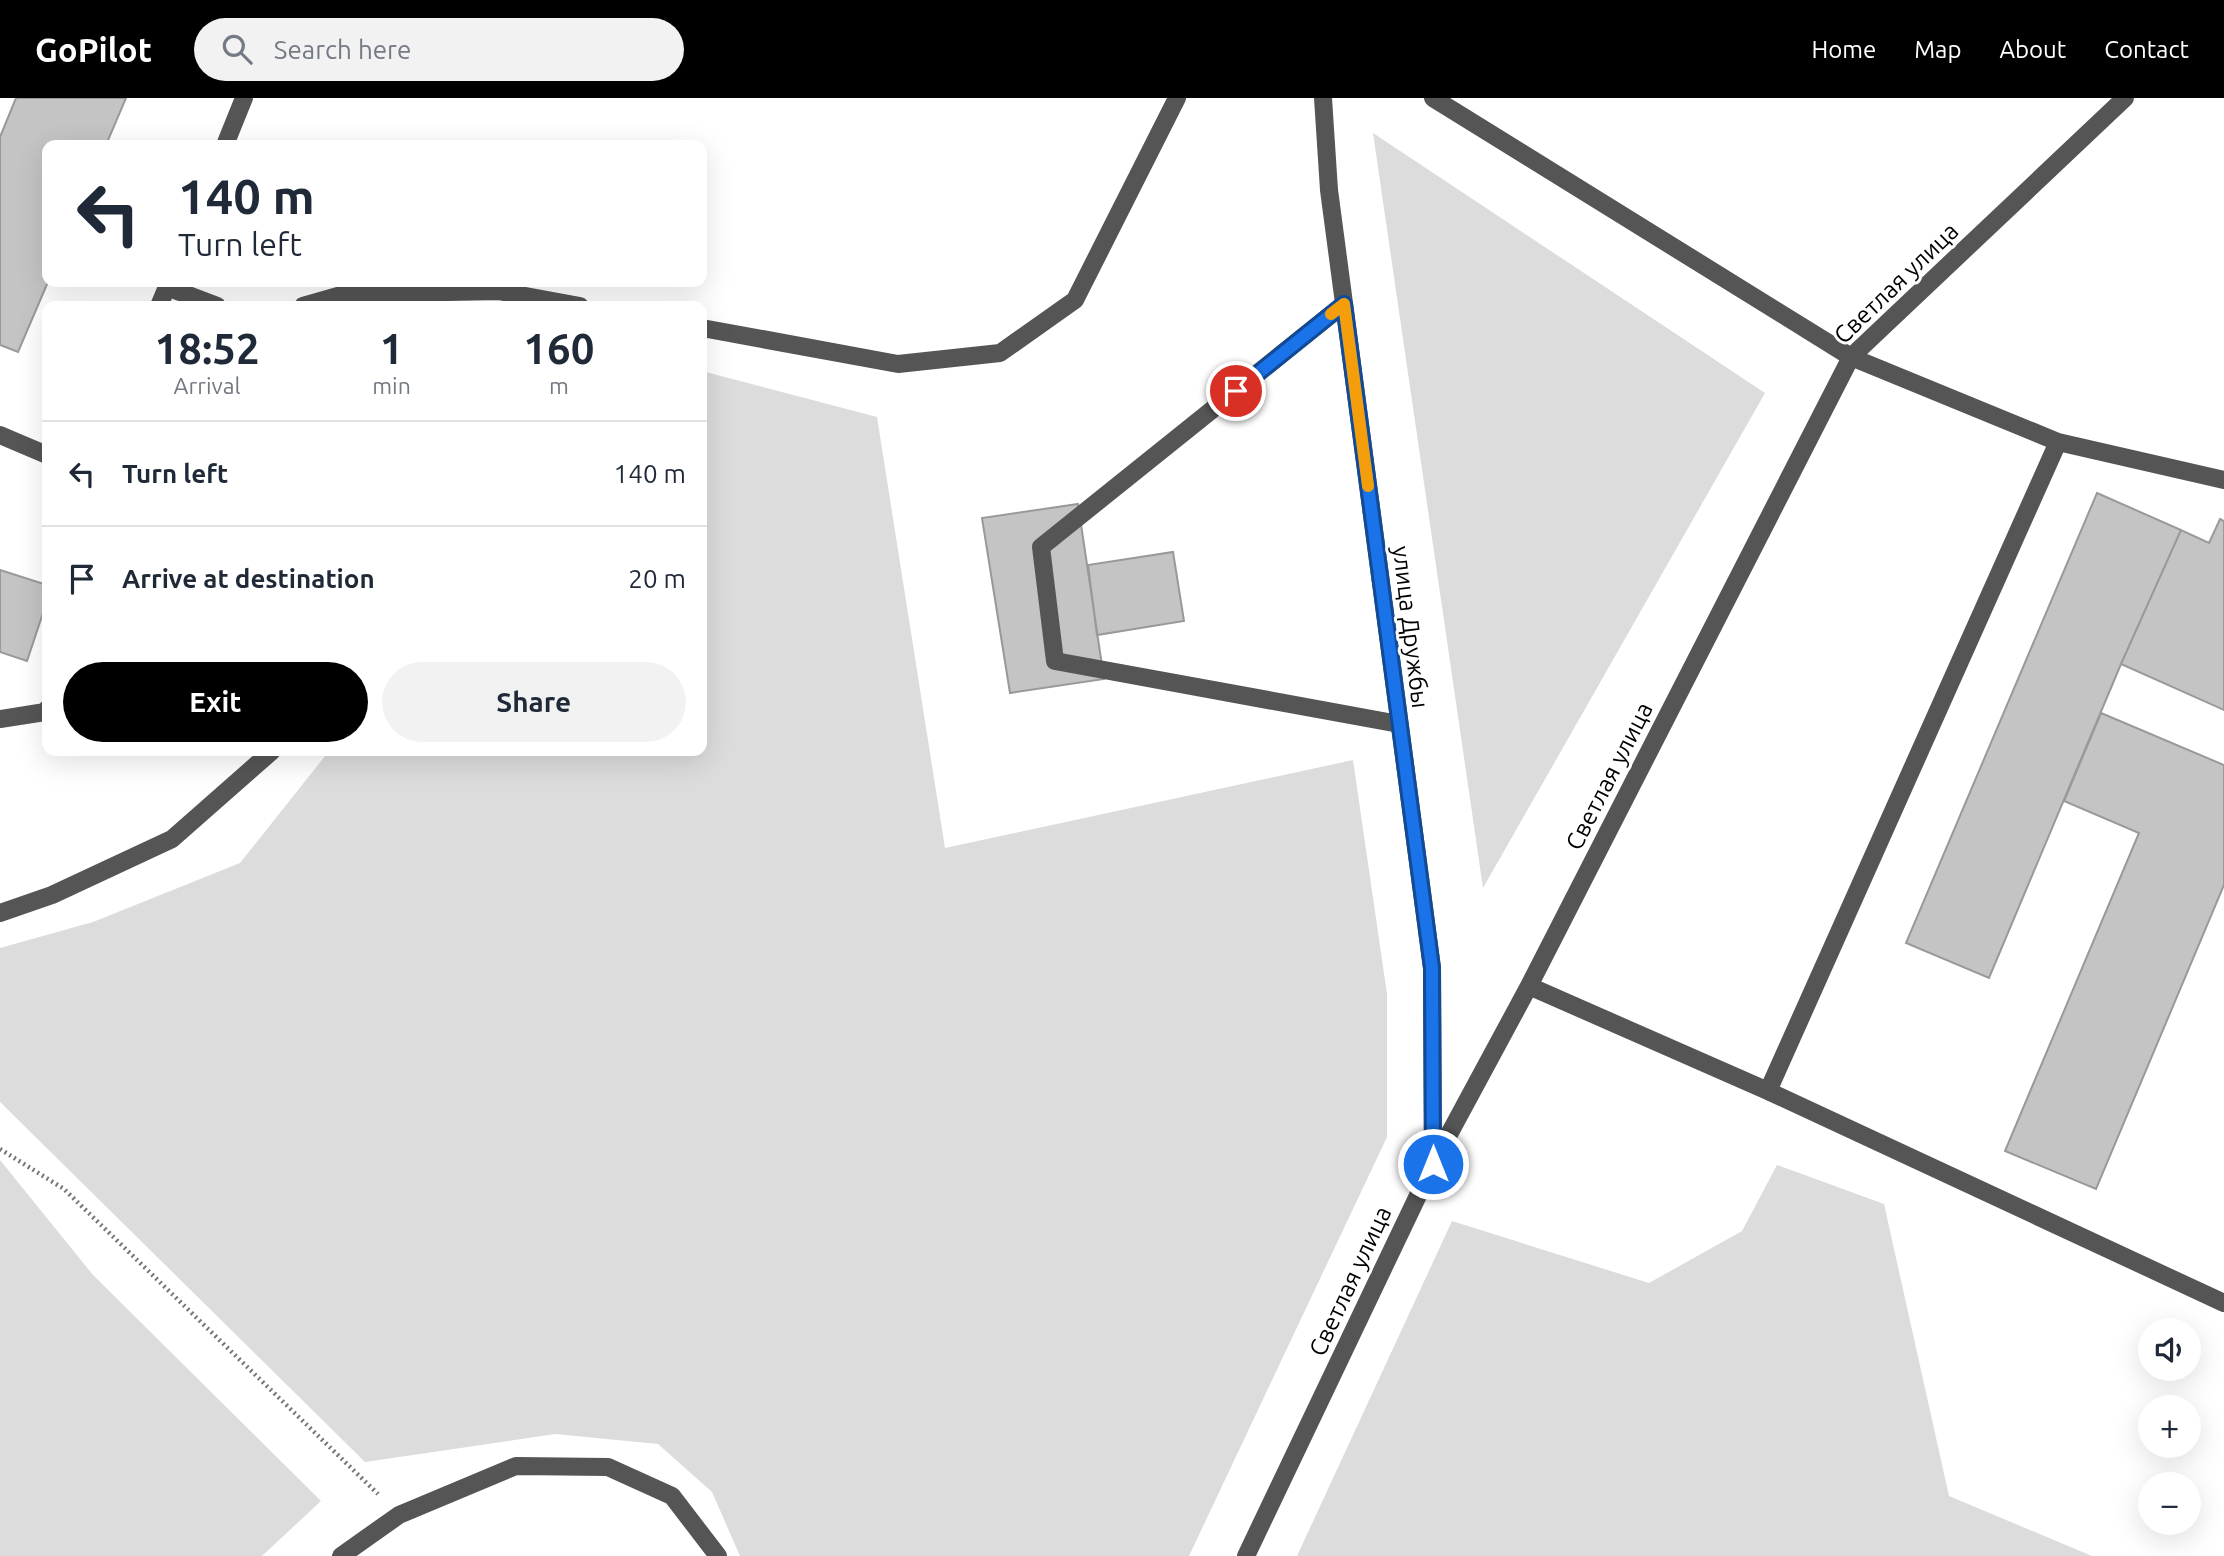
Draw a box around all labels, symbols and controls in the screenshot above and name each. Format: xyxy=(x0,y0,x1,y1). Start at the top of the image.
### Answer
search box xyxy=(194,18,684,81)
icon: search xyxy=(218,30,256,68)
text: GoPilot xyxy=(35,31,152,68)
text: Search here xyxy=(274,35,411,64)
text: Home xyxy=(1811,36,1876,63)
text: Map xyxy=(1914,36,1961,63)
text: About xyxy=(1999,36,2066,63)
text: Contact xyxy=(2104,36,2189,63)
icon: left xyxy=(63,168,154,259)
text: 140 m xyxy=(178,168,315,223)
street label: Светлая улица xyxy=(1828,217,1964,349)
text: Turn left xyxy=(178,226,302,262)
text: 18:52 xyxy=(155,325,260,372)
text: 1 xyxy=(380,325,403,372)
text: 160 xyxy=(523,325,594,372)
pin xyxy=(1206,361,1266,421)
icon: arrive xyxy=(1217,372,1255,410)
text: Arrival xyxy=(174,373,241,398)
text: min xyxy=(372,373,411,398)
text: m xyxy=(549,373,569,398)
icon: left xyxy=(63,455,101,493)
text: Turn left xyxy=(122,459,228,488)
text: 140 m xyxy=(614,459,686,488)
street label: улица Дружбы xyxy=(1388,544,1434,710)
icon: arrive xyxy=(63,560,101,598)
text: Arrive at destination xyxy=(122,564,375,593)
text: 20 m xyxy=(628,564,686,593)
button: Exit xyxy=(63,662,368,742)
button: Share xyxy=(382,662,686,742)
street label: Светлая улица xyxy=(1560,698,1658,854)
position arrow xyxy=(1396,1127,1470,1201)
street label: Светлая улица xyxy=(1304,1202,1396,1360)
map controls xyxy=(2138,1318,2201,1535)
button: sound xyxy=(2138,1318,2201,1381)
button: + xyxy=(2138,1395,2201,1458)
button: − xyxy=(2138,1472,2201,1535)

